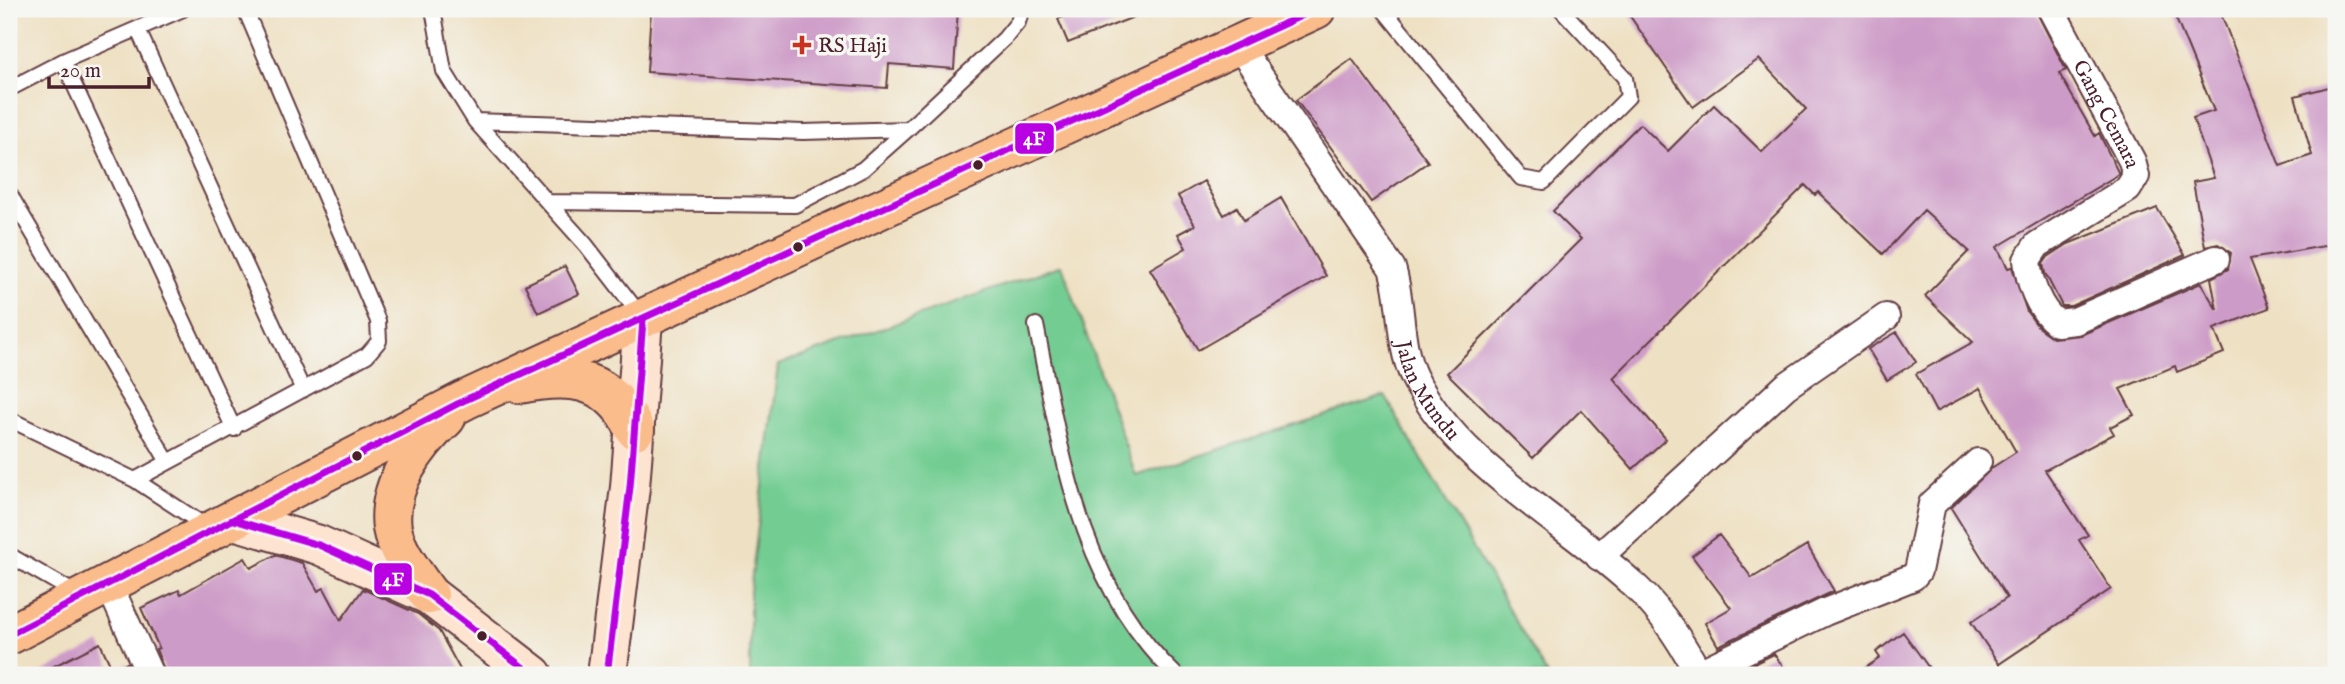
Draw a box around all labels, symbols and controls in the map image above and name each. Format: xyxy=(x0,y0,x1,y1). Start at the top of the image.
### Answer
place label: RS Haji xyxy=(818,33,887,60)
marker: RS Haji xyxy=(792,35,812,55)
scale bar xyxy=(49,46,149,90)
street label: Gang Cemara xyxy=(2066,56,2146,172)
text: 20 m xyxy=(60,58,101,85)
line badge: 4F xyxy=(1014,122,1055,155)
text: 4F xyxy=(1023,128,1046,152)
unlabelled marker xyxy=(971,158,985,172)
unlabelled marker xyxy=(791,240,805,254)
street label: Jalan Mundu xyxy=(1388,337,1465,447)
unlabelled marker xyxy=(350,449,364,463)
line badge: 4F xyxy=(373,562,413,596)
text: 4F xyxy=(382,569,405,593)
unlabelled marker xyxy=(475,629,489,643)

